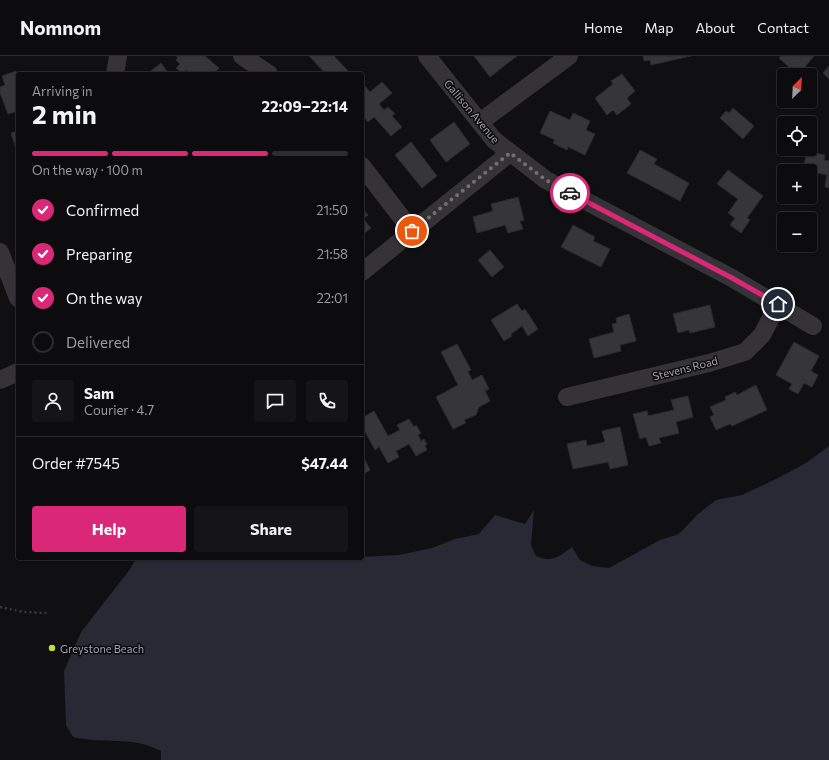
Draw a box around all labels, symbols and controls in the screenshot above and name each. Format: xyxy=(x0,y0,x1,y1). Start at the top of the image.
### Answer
text: Nomnom xyxy=(20,16,101,39)
text: Home xyxy=(584,19,623,36)
text: Map xyxy=(645,19,673,36)
text: About xyxy=(695,19,735,36)
text: Contact xyxy=(757,19,809,36)
north arrow xyxy=(777,68,817,108)
map controls xyxy=(777,68,817,252)
street label: Gallison Avenue xyxy=(442,77,502,146)
text: Arriving in xyxy=(32,83,92,99)
text: 22:09–22:14 xyxy=(262,97,348,115)
text: 2 min xyxy=(32,98,97,129)
button: locate xyxy=(777,116,817,156)
text: On the way · 100 m xyxy=(32,162,143,178)
button: + xyxy=(777,164,817,204)
courier xyxy=(550,173,590,213)
icon: car xyxy=(559,182,581,204)
icon: check xyxy=(32,199,54,221)
text: Confirmed xyxy=(66,201,139,219)
text: 21:50 xyxy=(316,202,348,218)
button: − xyxy=(777,212,817,252)
pin xyxy=(395,214,429,248)
icon: bag xyxy=(401,220,423,242)
icon: check xyxy=(32,243,54,265)
text: Preparing xyxy=(66,245,132,263)
text: 21:58 xyxy=(317,246,348,262)
icon: check xyxy=(32,287,54,309)
pin xyxy=(761,287,795,321)
text: On the way xyxy=(66,289,143,307)
text: 22:01 xyxy=(316,290,348,306)
icon: home xyxy=(767,293,789,315)
text: Delivered xyxy=(66,333,130,351)
street label: Stevens Road xyxy=(651,354,719,382)
button: person xyxy=(32,380,74,422)
button: chat xyxy=(254,380,296,422)
button: phone xyxy=(306,380,348,422)
text: Sam xyxy=(84,384,114,402)
text: Courier · 4.7 xyxy=(84,402,154,418)
text: Order #7545 xyxy=(32,454,120,472)
text: $47.44 xyxy=(301,454,348,472)
button: Help xyxy=(32,506,186,552)
button: Share xyxy=(194,506,348,552)
place label: Greystone Beach xyxy=(60,642,144,655)
marker: Greystone Beach xyxy=(47,643,57,653)

